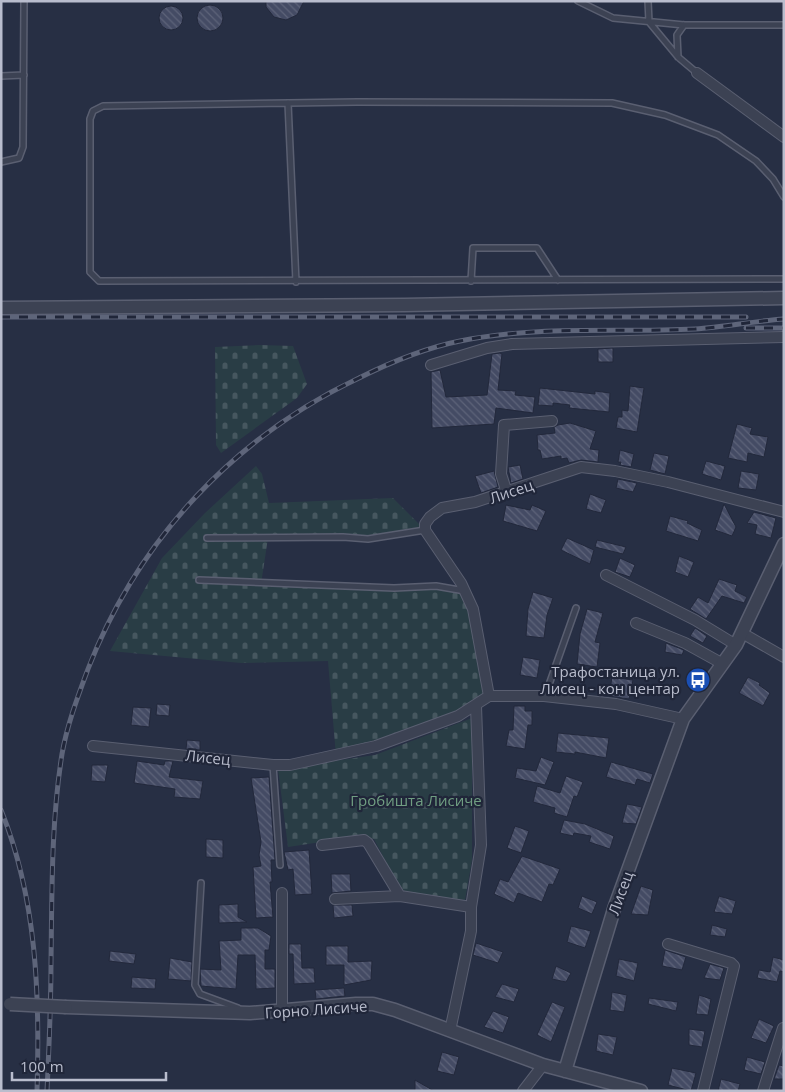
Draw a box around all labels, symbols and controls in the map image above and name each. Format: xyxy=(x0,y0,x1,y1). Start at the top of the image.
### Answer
street label: Лисец xyxy=(486,474,536,508)
place label: Трафостаница ул. Лисец - кон центар xyxy=(540,661,680,698)
bus stop icon: Трафостаница ул. Лисец - кон центар xyxy=(685,667,711,693)
street label: Лисец xyxy=(185,745,232,769)
park label: Гробишта Лисиче xyxy=(350,790,482,810)
street label: Лисец xyxy=(603,868,637,918)
street label: Горно Лисиче xyxy=(264,995,368,1023)
scale bar xyxy=(12,1050,166,1082)
text: 100 m xyxy=(20,1056,64,1076)

